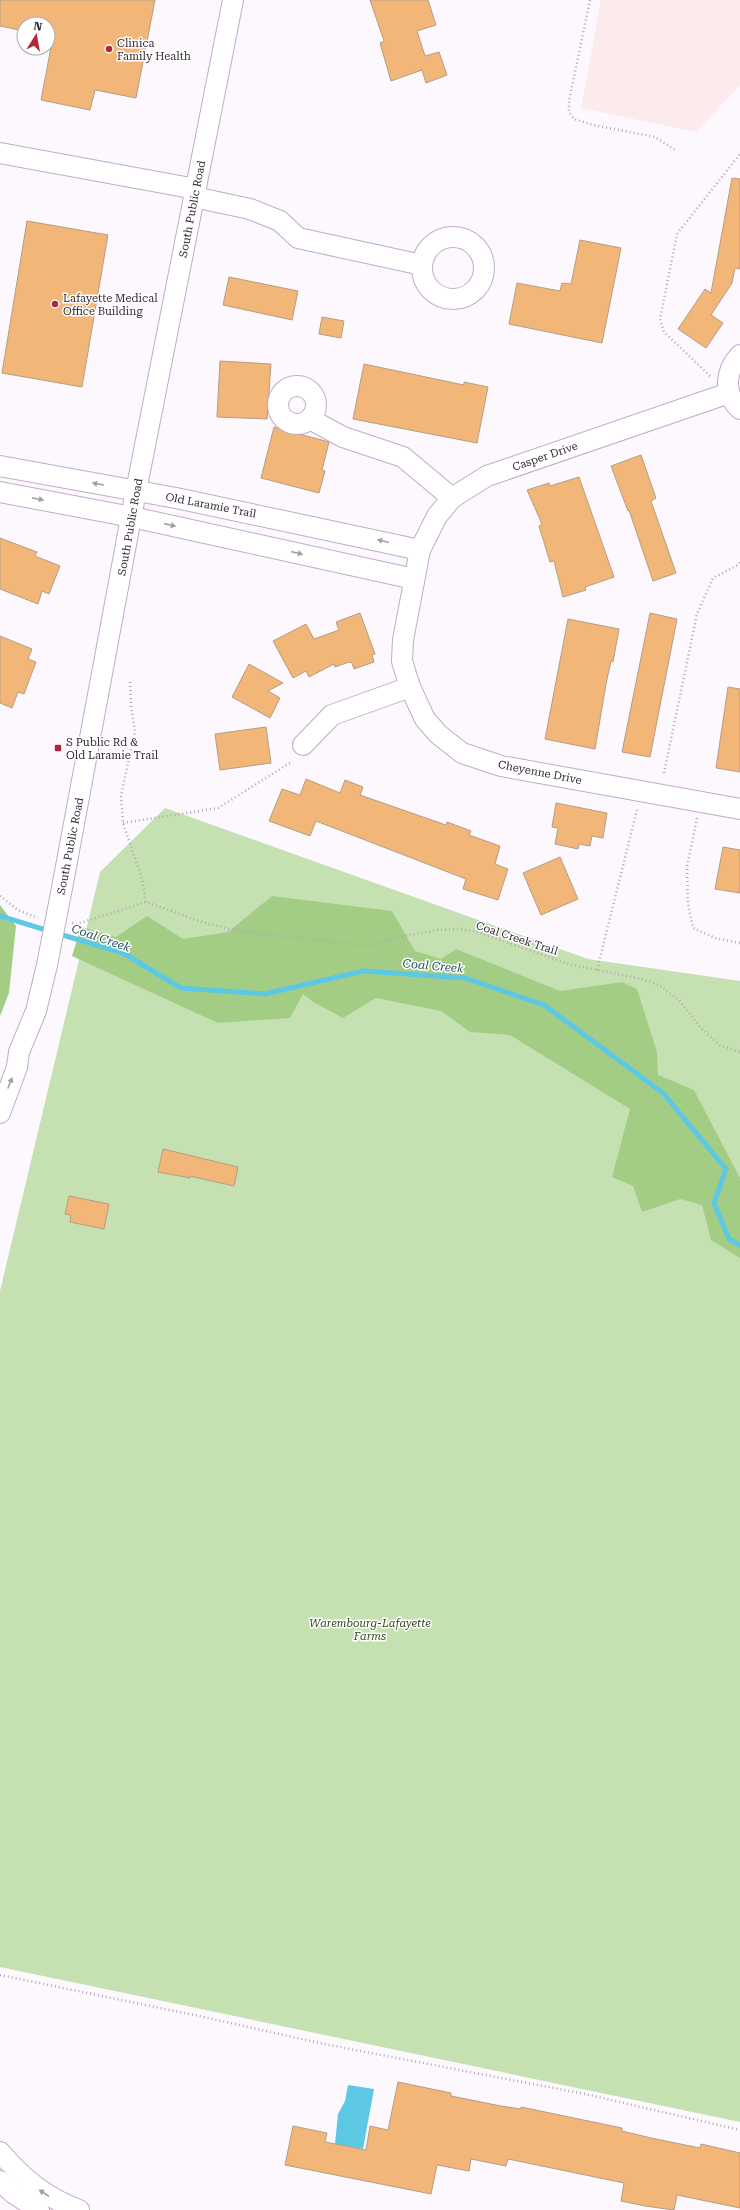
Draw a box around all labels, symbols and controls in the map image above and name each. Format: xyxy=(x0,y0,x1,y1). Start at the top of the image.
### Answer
north arrow xyxy=(16,16,56,56)
text: N xyxy=(32,19,44,34)
place label: Clinica Family Health xyxy=(117,37,191,63)
marker: Clinica Family Health xyxy=(104,44,114,54)
street label: South Public Road xyxy=(177,159,208,259)
place label: Lafayette Medical Office Building xyxy=(63,292,158,318)
marker: Lafayette Medical Office Building xyxy=(50,299,60,309)
street label: Casper Drive xyxy=(511,439,580,474)
street label: South Public Road xyxy=(116,477,145,577)
one-way arrow xyxy=(92,480,104,486)
street label: Old Laramie Trail xyxy=(164,490,258,521)
one-way arrow xyxy=(32,496,44,502)
one-way arrow xyxy=(164,523,176,529)
one-way arrow xyxy=(376,538,388,544)
one-way arrow xyxy=(290,551,303,557)
place label: S Public Rd & Old Laramie Trail xyxy=(66,736,159,762)
marker: S Public Rd & Old Laramie Trail xyxy=(53,743,63,753)
street label: Cheyenne Drive xyxy=(497,758,583,787)
street label: South Public Road xyxy=(55,796,86,896)
street label: Coal Creek Trail xyxy=(474,919,560,958)
water label: Coal Creek xyxy=(70,921,133,955)
water label: Coal Creek xyxy=(402,956,465,976)
one-way arrow xyxy=(7,1077,13,1089)
park label: Warembourg-Lafayette Farms xyxy=(309,1617,431,1643)
one-way arrow xyxy=(39,2189,49,2197)

